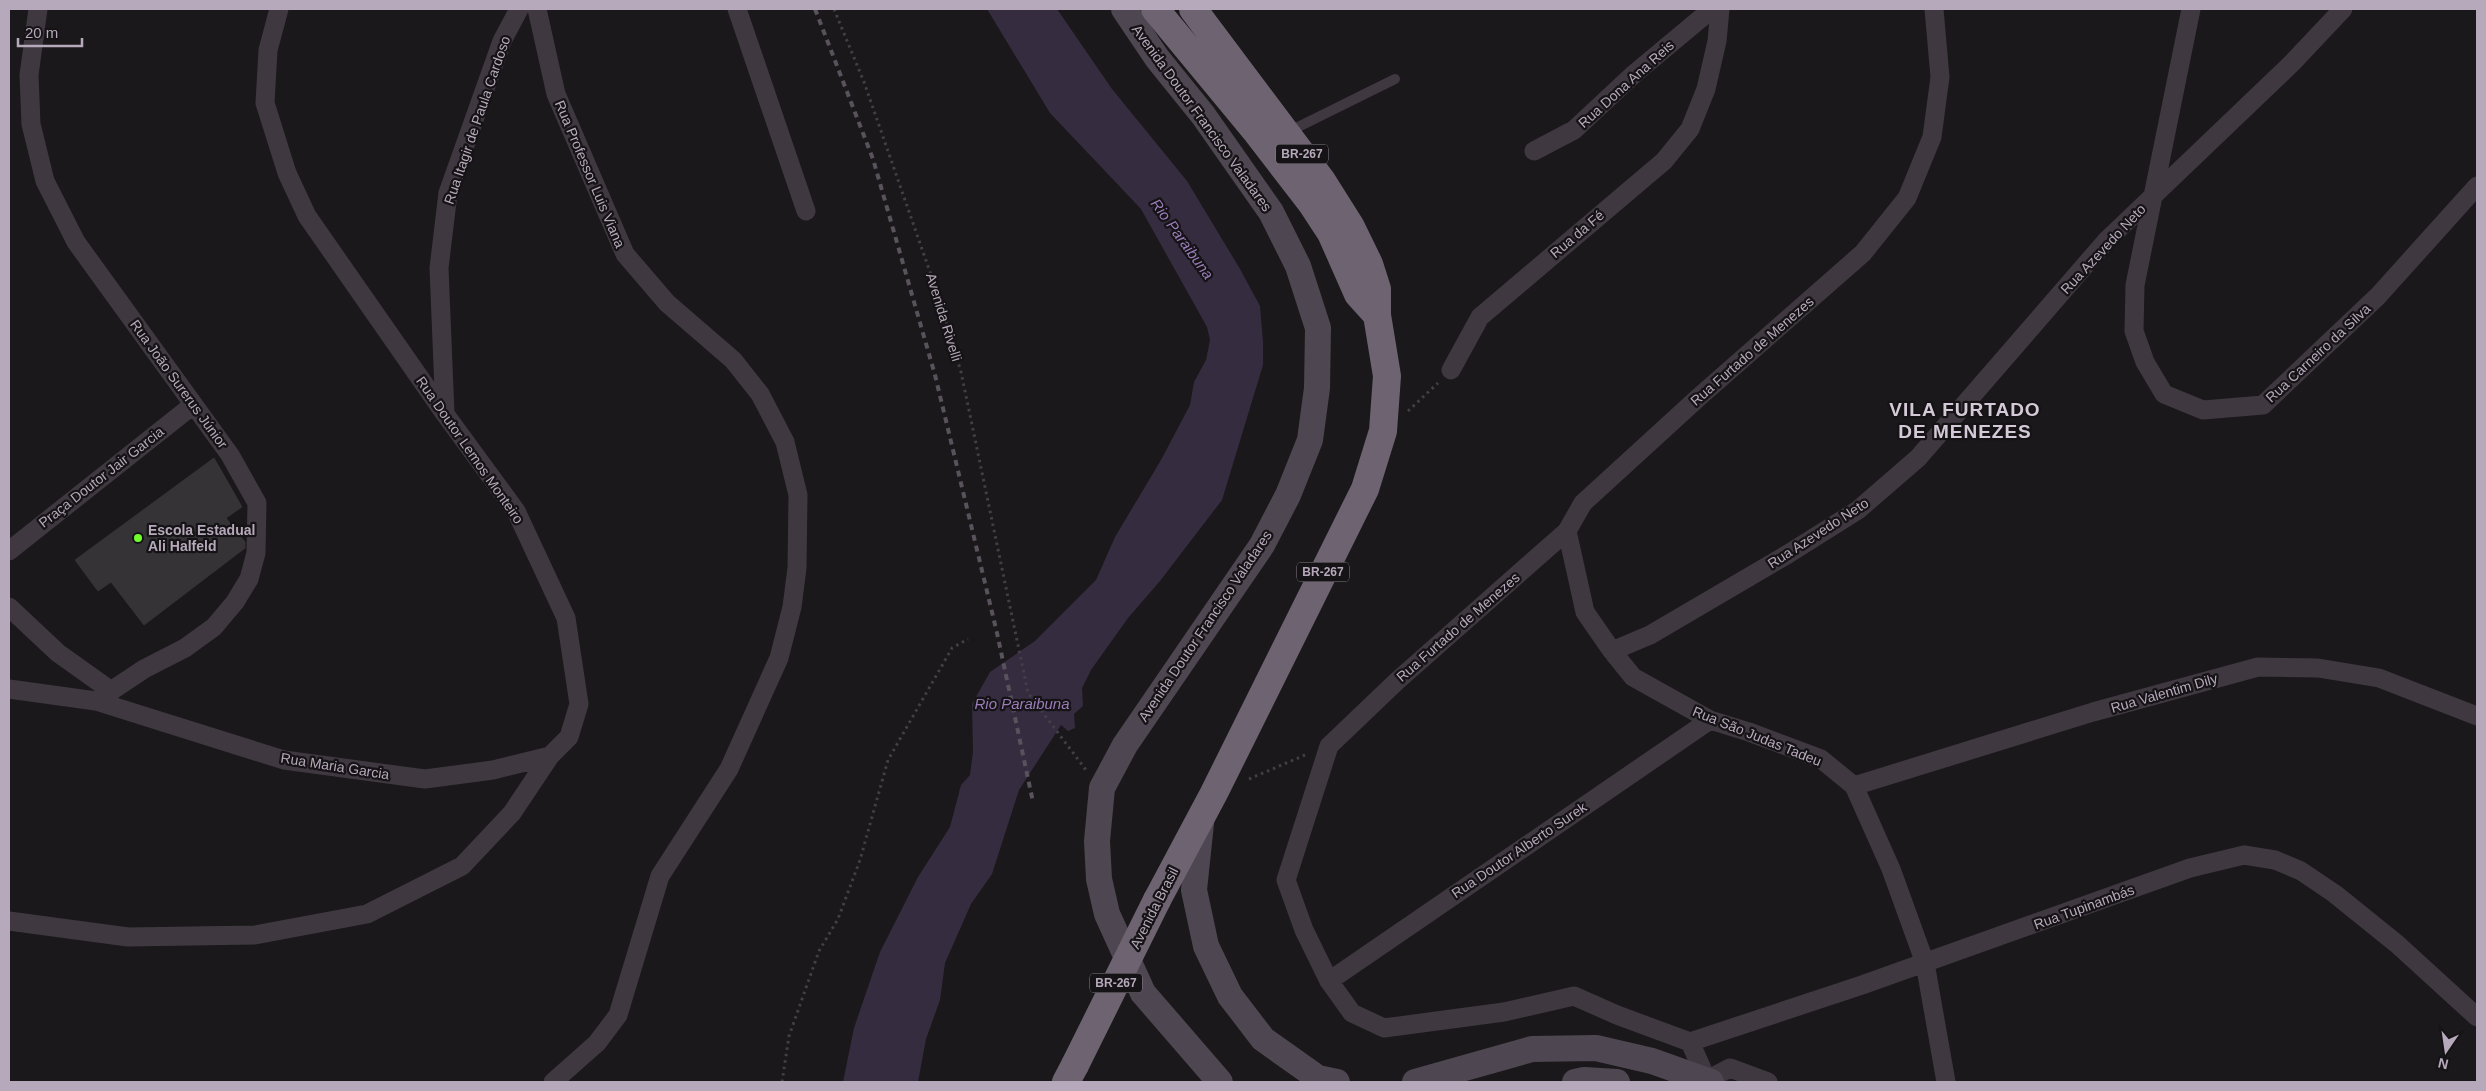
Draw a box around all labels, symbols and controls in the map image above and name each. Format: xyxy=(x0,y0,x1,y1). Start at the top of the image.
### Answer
scale bar xyxy=(18,15,81,47)
street label: Avenida Doutor Francisco Valadares xyxy=(1129,22,1275,214)
text: 20 m xyxy=(25,24,58,41)
street label: Rua Itagir de Paula Cardoso xyxy=(441,34,513,206)
street label: Rua Dona Ana Reis xyxy=(1575,37,1677,131)
street label: Rua Professor Luis Viana xyxy=(552,98,628,250)
road number: BR-267 xyxy=(1276,144,1328,164)
water label: Rio Paraibuna xyxy=(1148,195,1217,282)
street label: Rua Azevedo Neto xyxy=(2057,201,2149,297)
street label: Rua da Fé xyxy=(1547,207,1607,261)
street label: Avenida Rivelli xyxy=(923,271,965,363)
street label: Rua Furtado de Menezes xyxy=(1687,293,1817,409)
street label: Rua Carneiro da Silva xyxy=(2262,300,2374,406)
street label: Rua João Surerus Júnior xyxy=(127,317,231,452)
street label: Rua Doutor Lemos Monteiro xyxy=(413,373,527,527)
district label: VILA FURTADO DE MENEZES xyxy=(1889,399,2041,442)
street label: Praça Doutor Jair Garcia xyxy=(35,423,167,531)
street label: Rua Azevedo Neto xyxy=(1765,494,1871,572)
place label: Escola Estadual Ali Halfeld xyxy=(148,522,255,554)
street label: Avenida Doutor Francisco Valadares xyxy=(1135,528,1275,724)
marker: Escola Estadual Ali Halfeld xyxy=(132,532,144,544)
road number: BR-267 xyxy=(1297,562,1349,582)
street label: Rua Furtado de Menezes xyxy=(1393,569,1523,685)
street label: Rua Valentim Dily xyxy=(2109,670,2219,716)
water label: Rio Paraibuna xyxy=(974,695,1070,712)
street label: Rua São Judas Tadeu xyxy=(1690,703,1824,769)
street label: Rua Maria Garcia xyxy=(280,750,391,783)
street label: Rua Doutor Alberto Surek xyxy=(1448,798,1590,901)
street label: Avenida Brasil xyxy=(1127,865,1181,951)
street label: Rua Tupinambás xyxy=(2032,881,2136,933)
road number: BR-267 xyxy=(1090,974,1142,992)
north arrow xyxy=(2421,1026,2471,1076)
text: N xyxy=(2436,1055,2450,1073)

